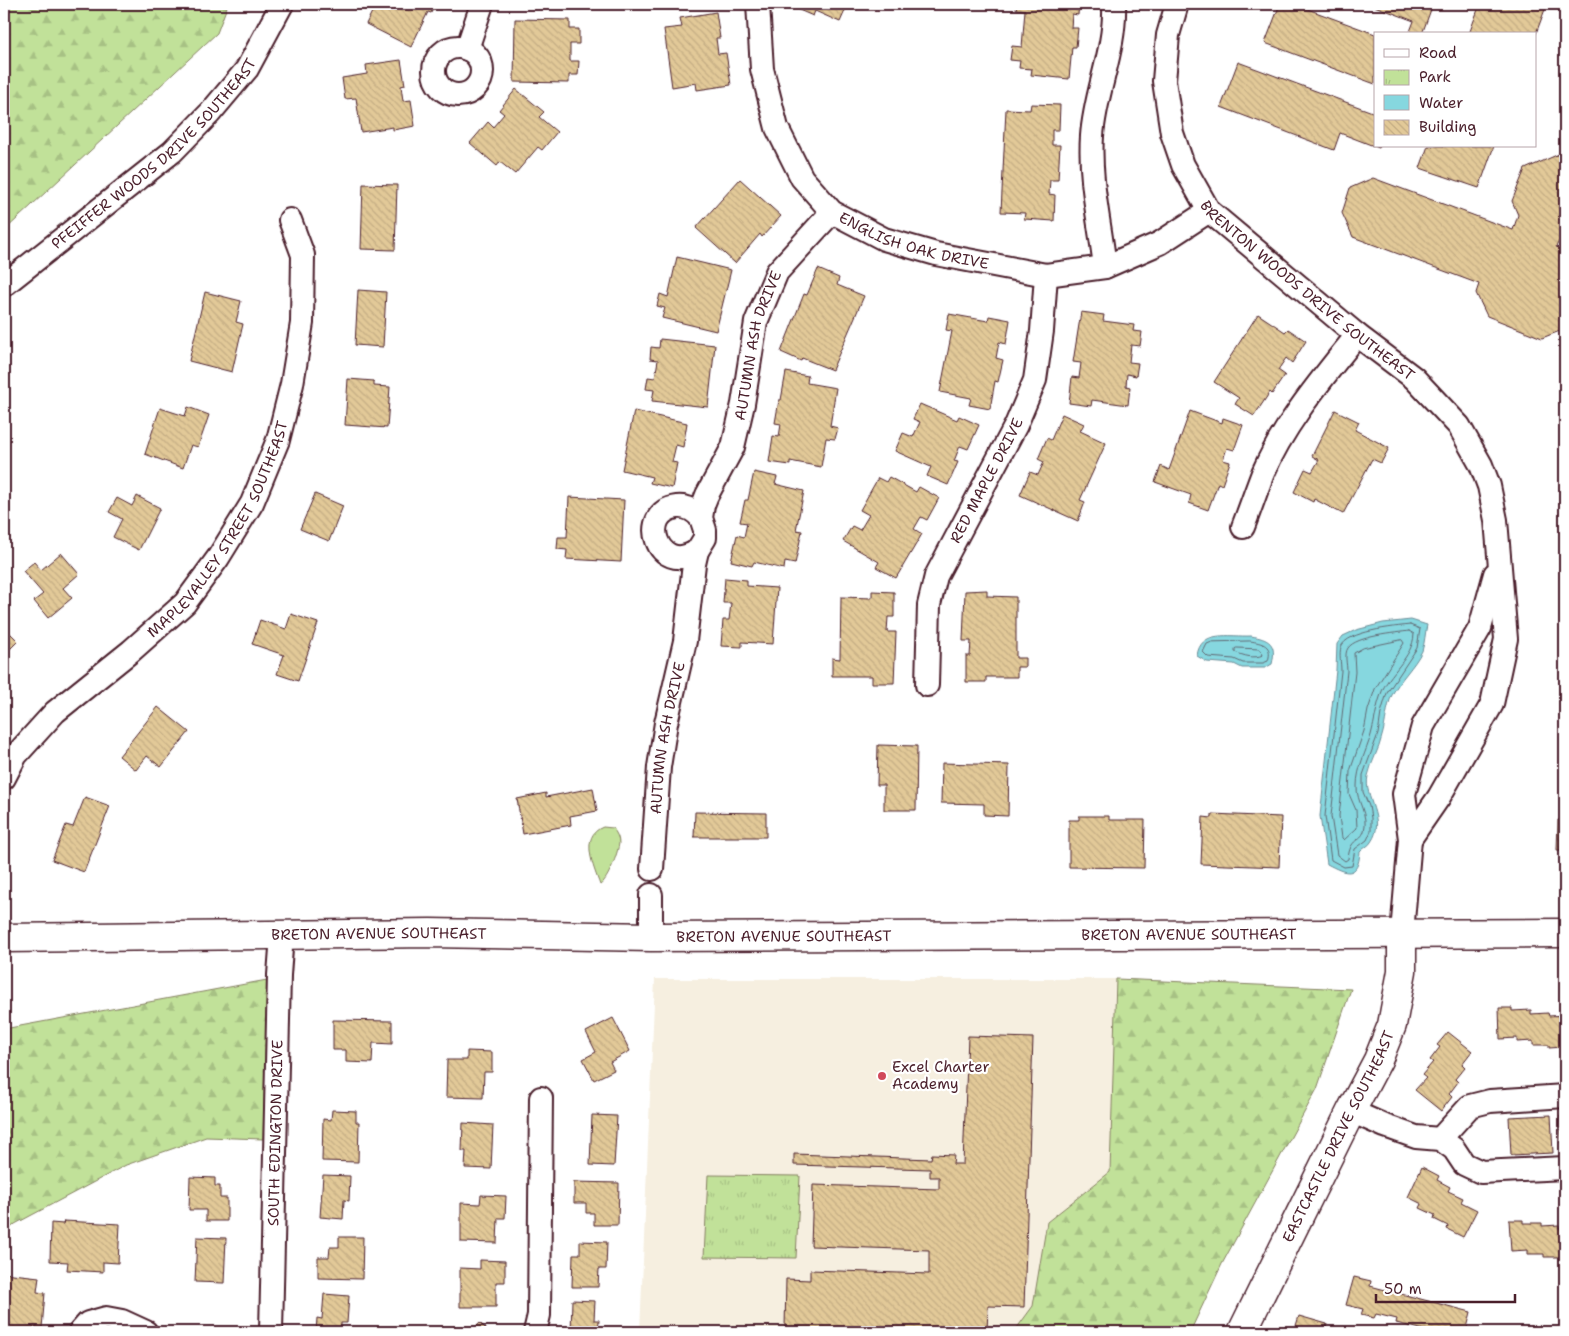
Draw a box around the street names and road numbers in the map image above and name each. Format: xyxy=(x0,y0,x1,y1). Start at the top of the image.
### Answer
street label: PFEIFFER WOODS DRIVE SOUTHEAST xyxy=(47,55,261,254)
street label: BRENTON WOODS DRIVE SOUTHEAST xyxy=(1195,197,1419,385)
street label: ENGLISH OAK DRIVE xyxy=(836,207,991,274)
street label: AUTUMN ASH DRIVE xyxy=(730,268,786,422)
street label: RED MAPLE DRIVE xyxy=(945,415,1028,547)
street label: MAPLEVALLEY STREET SOUTHEAST xyxy=(143,419,292,642)
street label: AUTUMN ASH DRIVE xyxy=(646,660,690,815)
street label: BRETON AVENUE SOUTHEAST xyxy=(271,923,487,945)
street label: BRETON AVENUE SOUTHEAST xyxy=(1081,924,1297,945)
street label: BRETON AVENUE SOUTHEAST xyxy=(676,926,892,947)
street label: EASTCASTLE DRIVE SOUTHEAST xyxy=(1278,1028,1399,1246)
street label: SOUTH EDINGTON DRIVE xyxy=(263,1040,288,1226)

